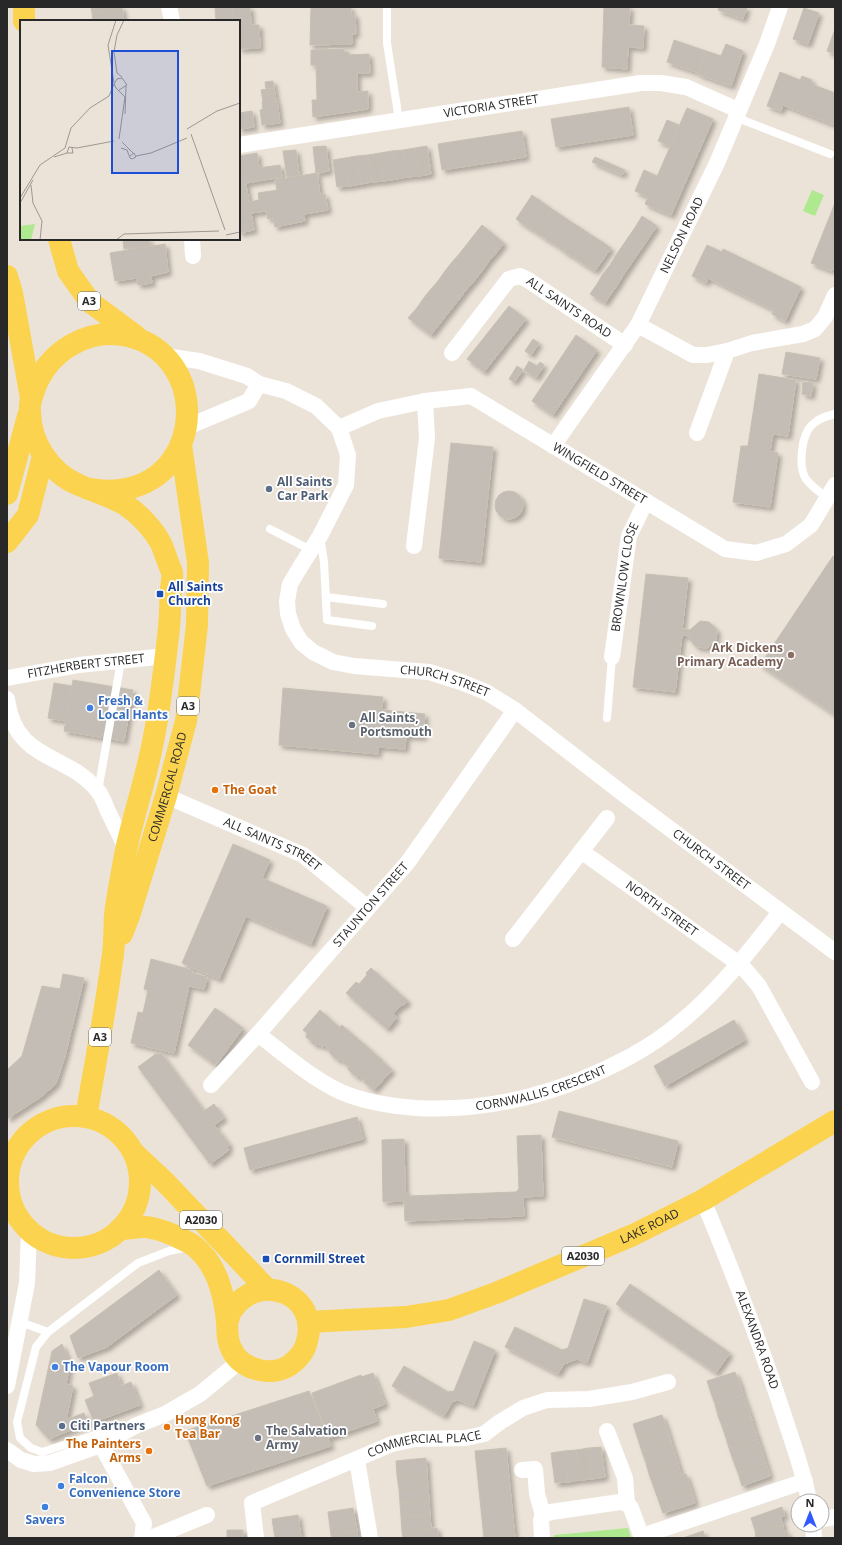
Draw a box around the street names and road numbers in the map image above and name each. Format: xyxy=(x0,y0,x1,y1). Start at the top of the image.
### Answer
street label: VICTORIA STREET xyxy=(442,90,540,121)
street label: NELSON ROAD xyxy=(656,194,707,276)
street label: ALL SAINTS ROAD xyxy=(523,272,615,342)
road number: A3 xyxy=(78,292,100,310)
street label: WINGFIELD STREET xyxy=(550,438,650,508)
street label: BROWNLOW CLOSE xyxy=(607,519,642,633)
street label: FITZHERBERT STREET xyxy=(26,649,146,682)
street label: CHURCH STREET xyxy=(399,661,493,701)
road number: A3 xyxy=(177,697,199,715)
street label: COMMERCIAL ROAD xyxy=(143,730,191,844)
street label: ALL SAINTS STREET xyxy=(221,813,325,875)
street label: CHURCH STREET xyxy=(669,825,754,894)
street label: STAUNTON STREET xyxy=(329,858,412,950)
street label: NORTH STREET xyxy=(622,877,702,940)
road number: A3 xyxy=(89,1028,111,1046)
street label: CORNWALLIS CRESCENT xyxy=(474,1061,609,1114)
street label: LAKE ROAD xyxy=(617,1204,682,1248)
road number: A2030 xyxy=(180,1211,222,1229)
road number: A2030 xyxy=(562,1247,604,1265)
street label: ALEXANDRA ROAD xyxy=(732,1288,783,1391)
street label: COMMERCIAL PLACE xyxy=(364,1426,483,1461)

